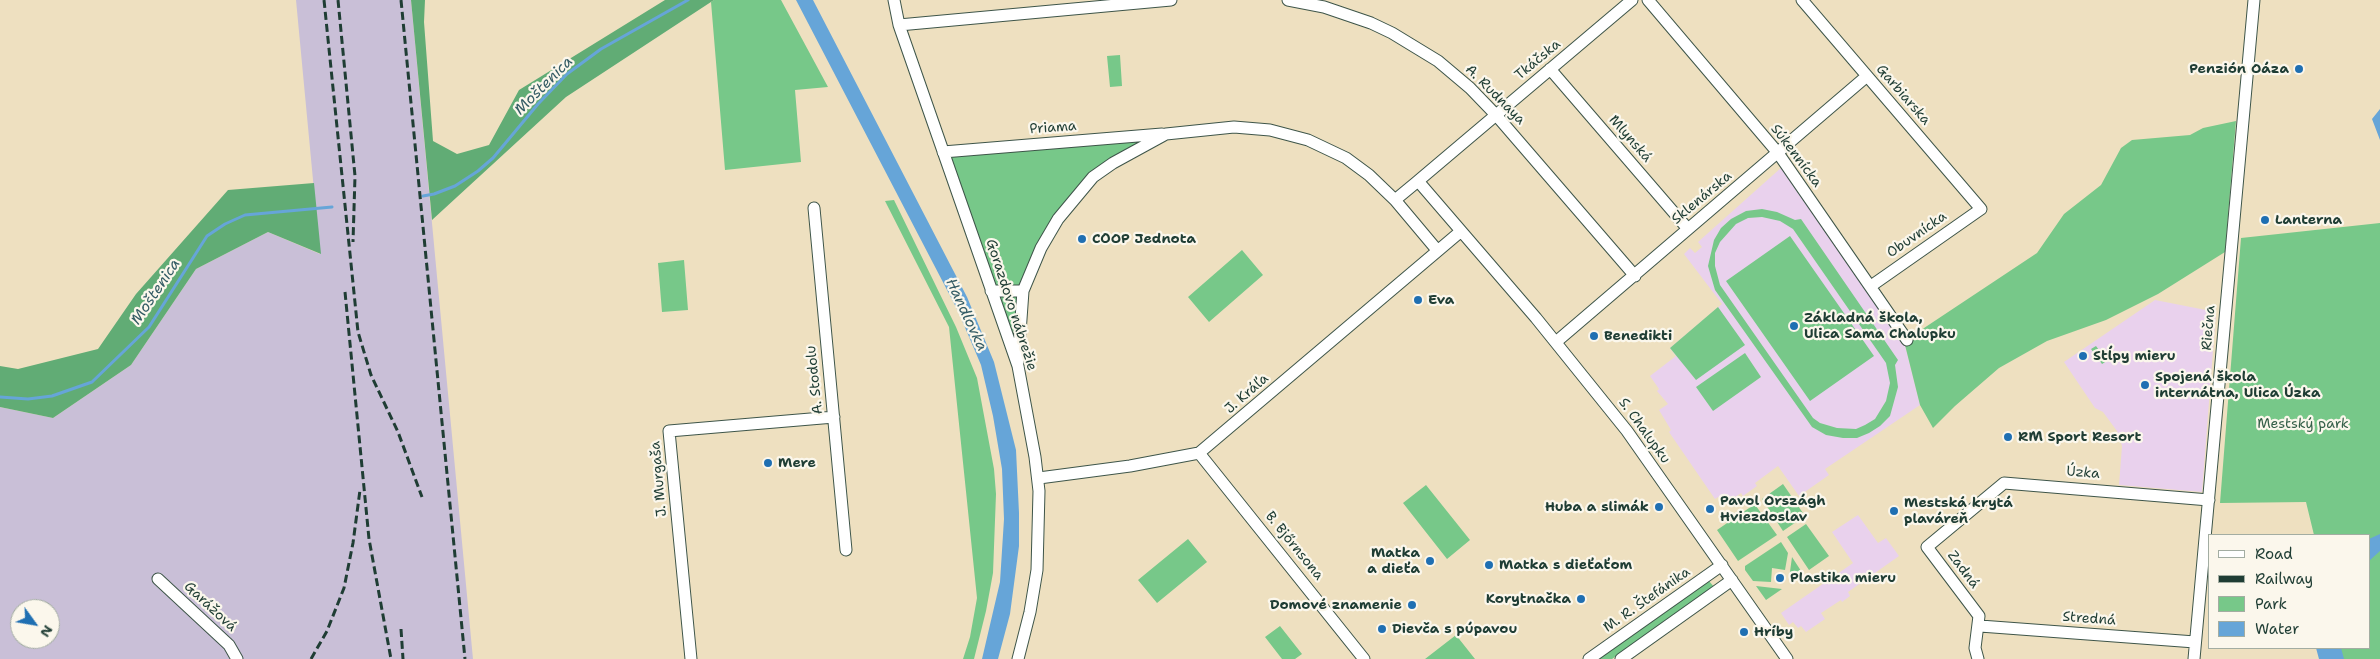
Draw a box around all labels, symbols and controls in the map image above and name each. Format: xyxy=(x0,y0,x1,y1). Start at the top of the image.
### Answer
street label: Tkáčska xyxy=(1512,36,1564,84)
water label: Moštenica xyxy=(511,53,577,119)
street label: A. Rudnaya xyxy=(1461,61,1529,129)
street label: Garbiarska xyxy=(1872,61,1934,129)
place label: Penzión Oáza xyxy=(2189,61,2289,77)
marker: Penzión Oáza xyxy=(2293,63,2305,75)
street label: Mlynská xyxy=(1605,112,1655,166)
street label: Priama xyxy=(1029,118,1077,138)
street label: Súkennícka xyxy=(1767,121,1825,191)
street label: Sklenárska xyxy=(1668,168,1736,228)
street label: Obuvnícka xyxy=(1884,208,1950,262)
place label: Lanterna xyxy=(2275,212,2342,228)
marker: Lanterna xyxy=(2259,214,2271,226)
place label: COOP Jednota xyxy=(1092,231,1196,247)
marker: COOP Jednota xyxy=(1076,233,1088,245)
street label: Gorazdovo nábrežie xyxy=(982,237,1040,373)
water label: Moštenica xyxy=(127,256,185,328)
water label: Handlovka xyxy=(941,276,991,354)
place label: Eva xyxy=(1428,292,1454,308)
marker: Eva xyxy=(1412,294,1424,306)
street label: Riečna xyxy=(2199,305,2219,351)
place label: Základná škola, Ulica Sama Chalupku xyxy=(1804,310,1956,342)
marker: Základná škola, Ulica Sama Chalupku xyxy=(1788,320,1800,332)
place label: Benedikti xyxy=(1604,328,1672,344)
marker: Benedikti xyxy=(1588,330,1600,342)
street label: A. Stodolu xyxy=(803,345,827,415)
place label: Stĺpy mieru xyxy=(2093,348,2176,364)
marker: Stĺpy mieru xyxy=(2077,350,2089,362)
place label: Spojená škola internátna, Ulica Úzka xyxy=(2155,369,2320,402)
street label: J. Kráľa xyxy=(1222,370,1272,418)
marker: Spojená škola internátna, Ulica Úzka xyxy=(2139,379,2151,391)
street label: S. Chalupku xyxy=(1615,395,1673,467)
park label: Mestský park xyxy=(2257,416,2349,432)
place label: RM Sport Resort xyxy=(2018,429,2141,445)
marker: RM Sport Resort xyxy=(2002,431,2014,443)
street label: J. Murgaša xyxy=(647,440,671,518)
place label: Mere xyxy=(778,455,816,471)
marker: Mere xyxy=(762,457,774,469)
street label: Úzka xyxy=(2066,463,2100,483)
place label: Pavol Országh Hviezdoslav xyxy=(1720,493,1826,526)
place label: Mestská krytá plaváreň xyxy=(1904,495,2013,528)
place label: Huba a slimák xyxy=(1545,499,1649,515)
marker: Huba a slimák xyxy=(1653,501,1665,513)
marker: Pavol Országh Hviezdoslav xyxy=(1704,503,1716,515)
marker: Mestská krytá plaváreň xyxy=(1888,505,1900,517)
street label: B. Bjőrnsona xyxy=(1261,508,1327,584)
legend xyxy=(2208,534,2370,649)
text: Road xyxy=(2255,544,2293,564)
place label: Matka a dieťa xyxy=(1367,545,1420,578)
street label: Zadná xyxy=(1943,548,1983,592)
marker: Matka a dieťa xyxy=(1424,555,1436,567)
place label: Matka s dieťaťom xyxy=(1499,557,1632,573)
marker: Matka s dieťaťom xyxy=(1483,559,1495,571)
street label: M. R. Štefánika xyxy=(1600,564,1694,636)
text: Railway xyxy=(2255,569,2313,589)
place label: Plastika mieru xyxy=(1790,570,1896,586)
marker: Plastika mieru xyxy=(1774,572,1786,584)
street label: Garážová xyxy=(180,578,240,636)
place label: Korytnačka xyxy=(1486,591,1571,607)
marker: Korytnačka xyxy=(1575,593,1587,605)
text: Park xyxy=(2255,594,2287,614)
place label: Domové znamenie xyxy=(1270,597,1402,613)
north arrow xyxy=(10,599,60,649)
marker: Domové znamenie xyxy=(1406,599,1418,611)
street label: Stredná xyxy=(2062,609,2116,629)
text: Water xyxy=(2255,619,2299,639)
place label: Dievča s púpavou xyxy=(1392,621,1517,637)
text: N xyxy=(36,622,57,641)
marker: Dievča s púpavou xyxy=(1376,623,1388,635)
place label: Hríby xyxy=(1754,624,1793,640)
marker: Hríby xyxy=(1738,626,1750,638)

